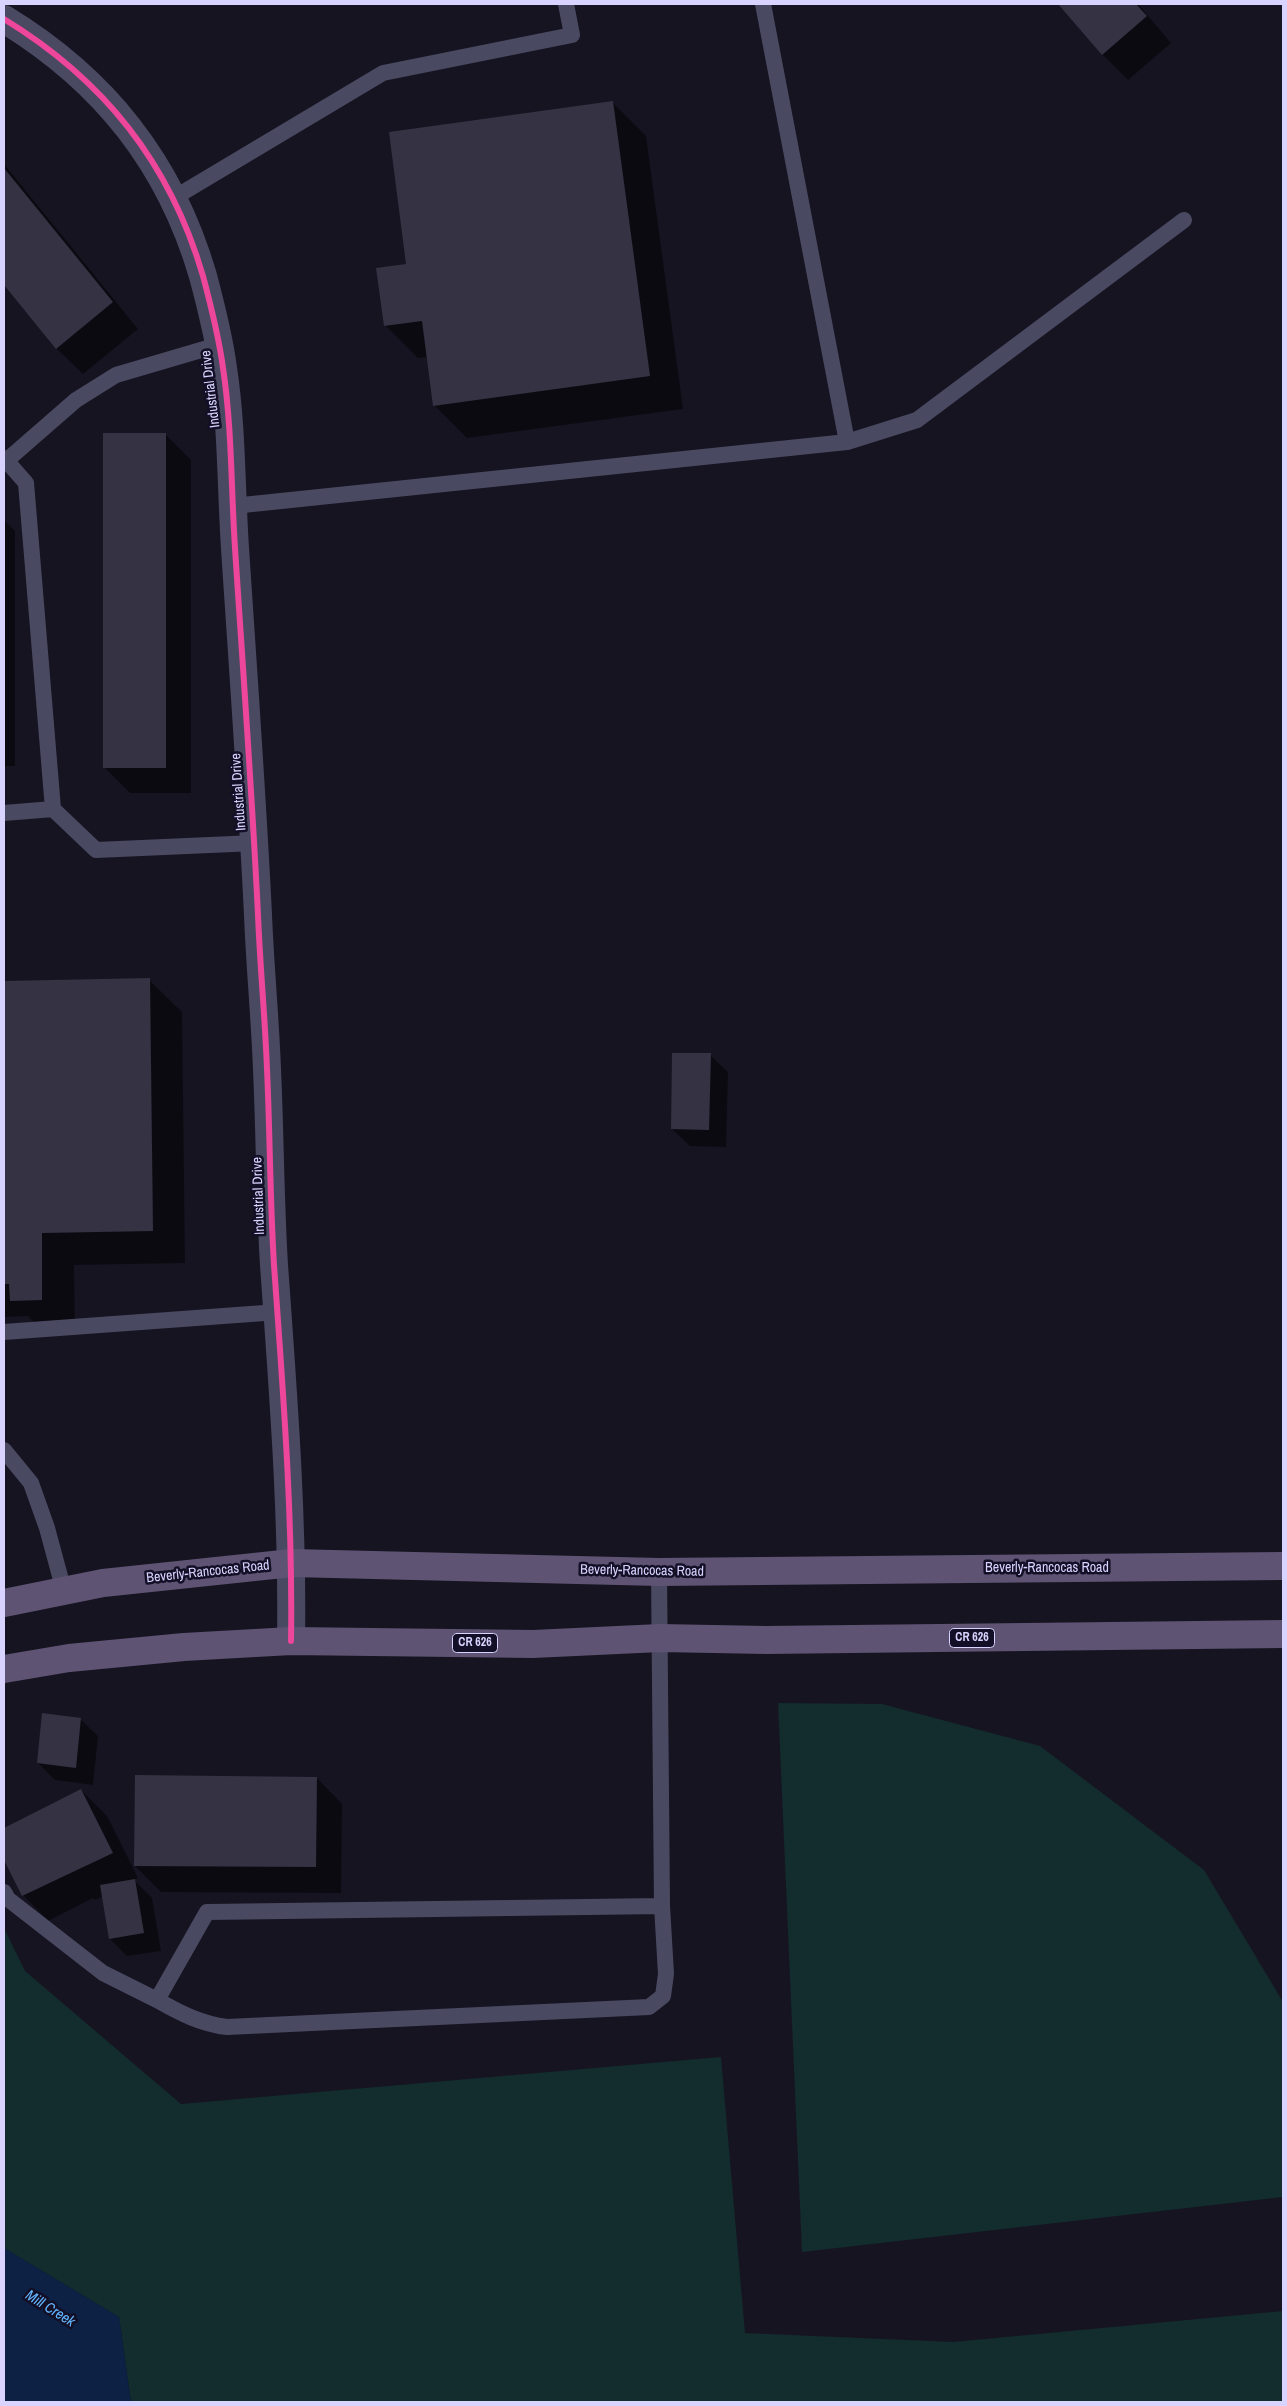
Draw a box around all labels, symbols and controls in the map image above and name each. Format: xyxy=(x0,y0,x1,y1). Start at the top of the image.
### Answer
street label: Industrial Drive xyxy=(198,349,224,429)
street label: Industrial Drive xyxy=(228,753,250,831)
street label: Industrial Drive xyxy=(249,1157,269,1235)
street label: Beverly-Rancocas Road xyxy=(146,1557,270,1587)
street label: Beverly-Rancocas Road xyxy=(985,1560,1109,1576)
street label: Beverly-Rancocas Road xyxy=(580,1562,704,1580)
road number: CR 626 xyxy=(950,1629,994,1648)
road number: CR 626 xyxy=(452,1634,498,1652)
water label: Mill Creek xyxy=(22,2287,78,2331)

